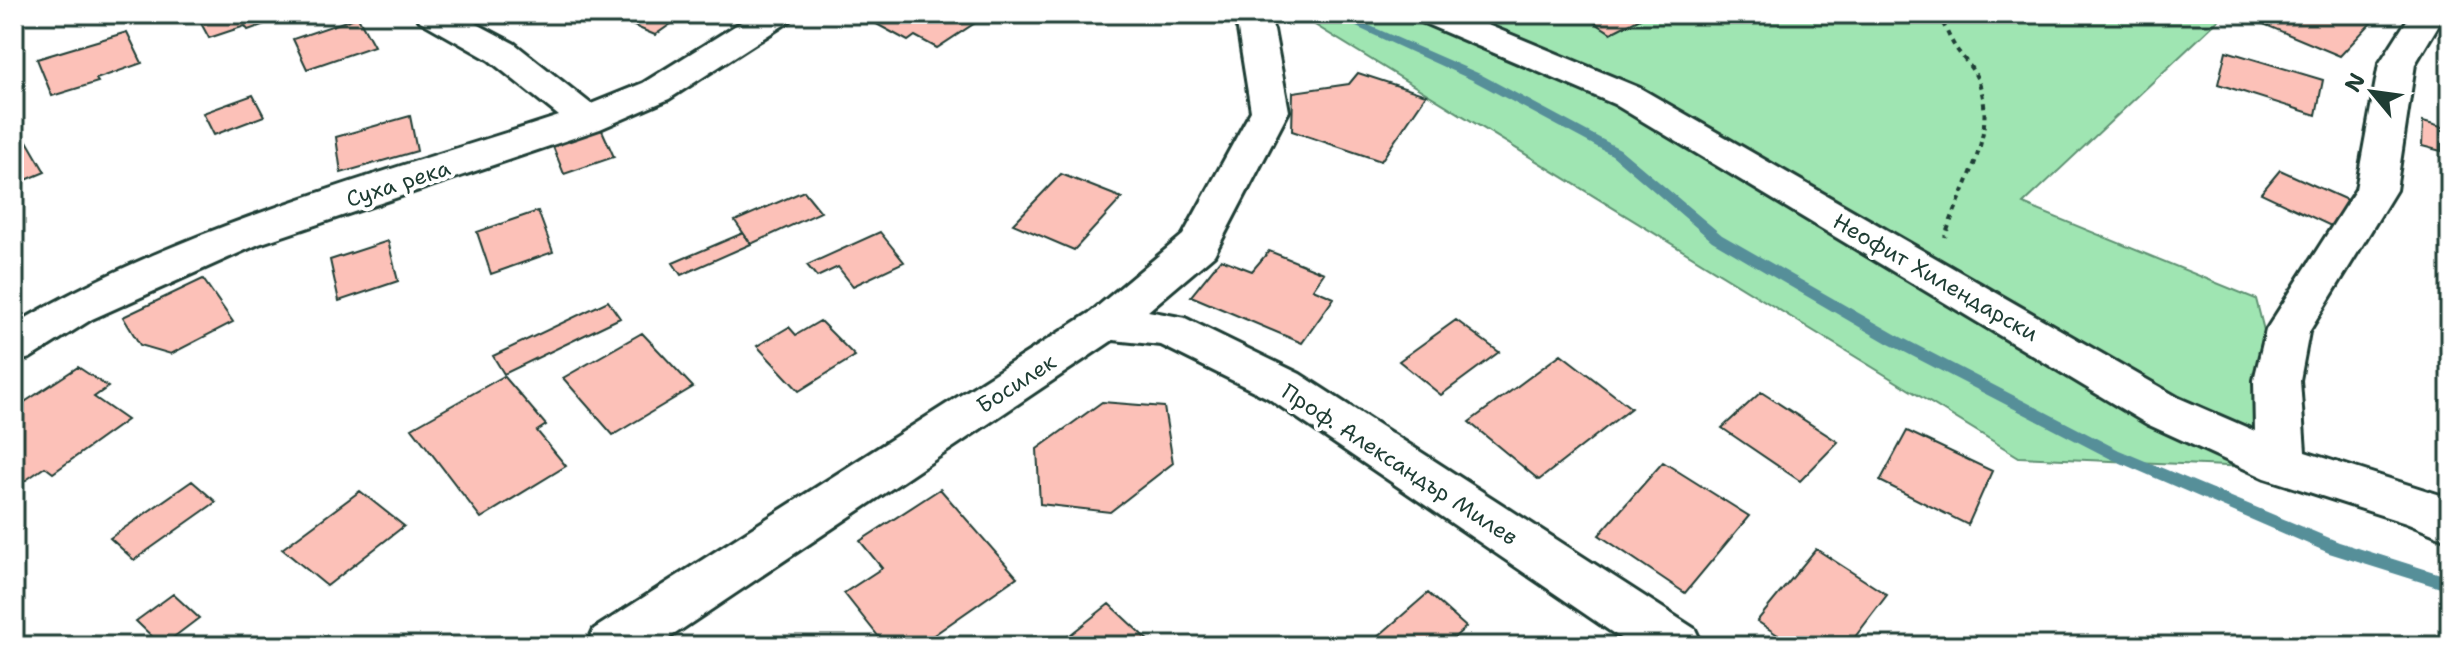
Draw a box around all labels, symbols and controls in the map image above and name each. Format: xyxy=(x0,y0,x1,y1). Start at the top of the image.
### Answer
north arrow xyxy=(2332,52,2412,132)
text: N xyxy=(2338,68,2372,97)
street label: Суха река xyxy=(342,153,454,214)
street label: Неофит Хилендарски xyxy=(1828,207,2044,348)
street label: Босилек xyxy=(971,347,1062,420)
street label: Проф. Александър Милев xyxy=(1276,377,1523,552)

